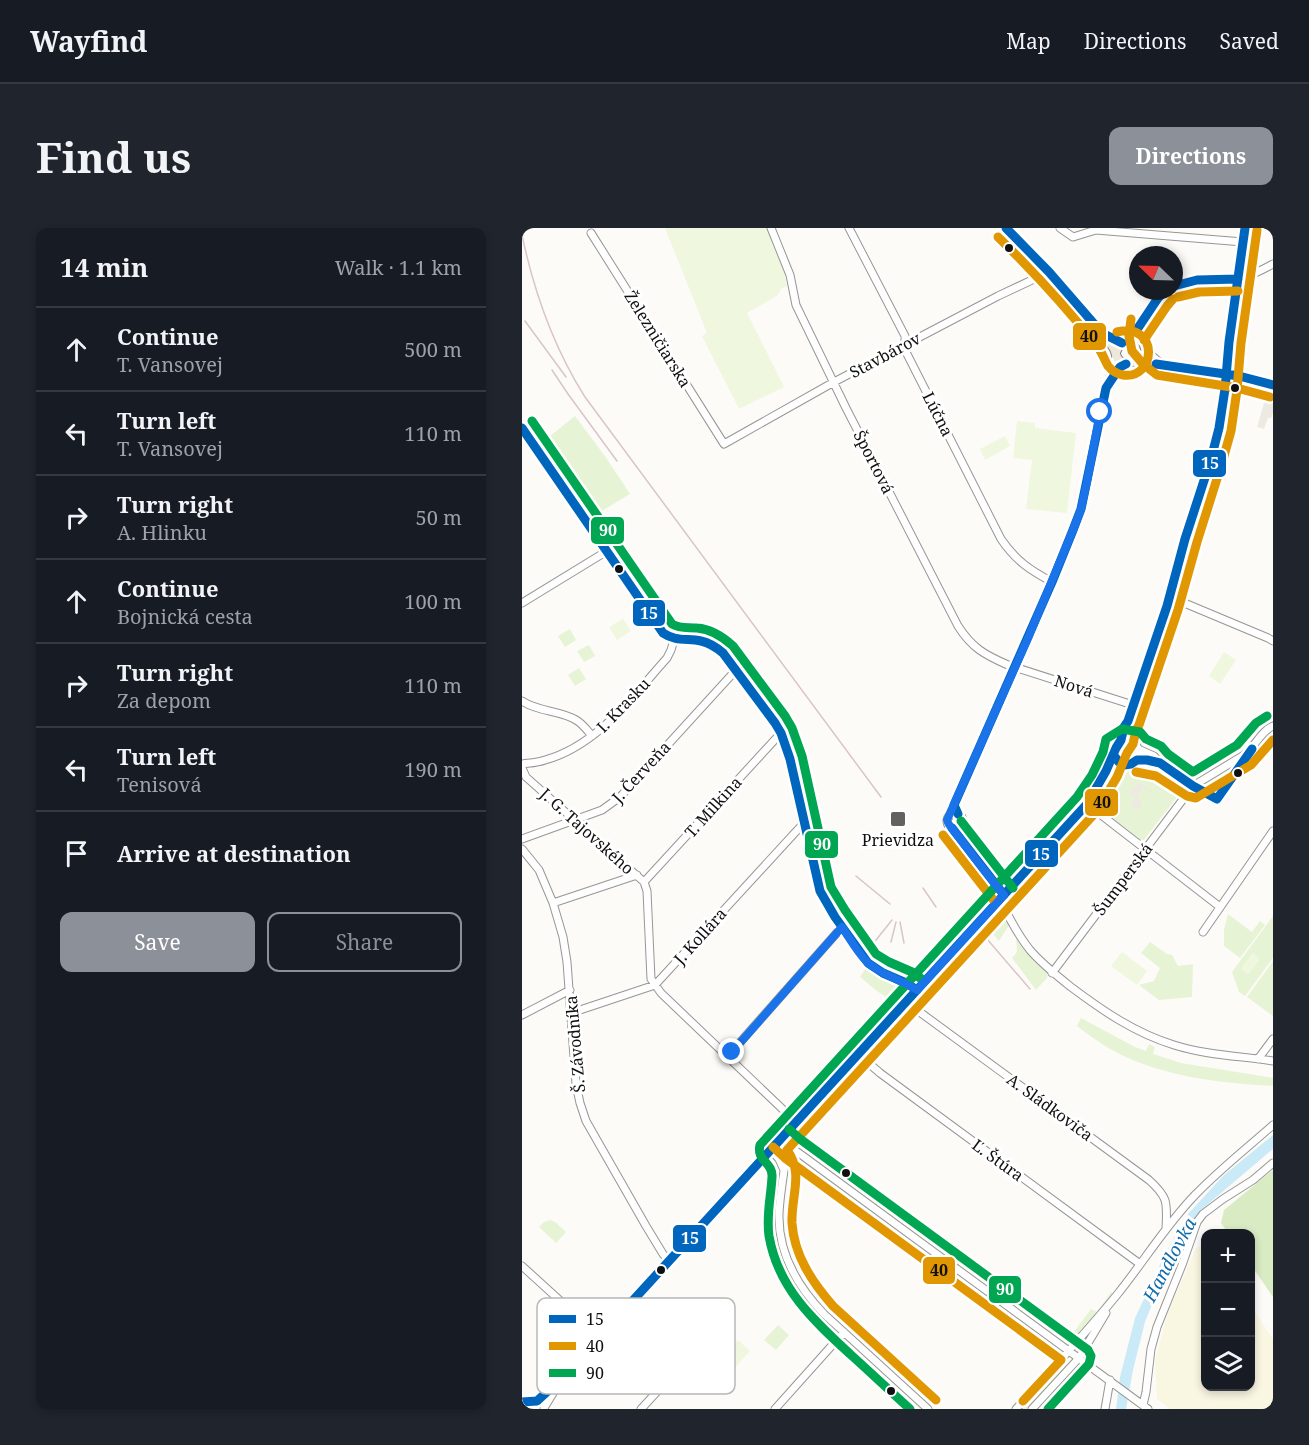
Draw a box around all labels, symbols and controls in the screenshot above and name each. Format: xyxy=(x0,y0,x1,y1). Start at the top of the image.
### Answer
text: Wayfind xyxy=(30,22,148,60)
text: Map xyxy=(1006,27,1051,55)
text: Directions xyxy=(1084,27,1186,55)
text: Saved xyxy=(1219,27,1279,55)
button: Directions xyxy=(1109,127,1273,185)
text: Find us xyxy=(36,128,191,185)
unlabelled marker xyxy=(1003,242,1015,254)
north arrow xyxy=(1129,246,1183,300)
text: 14 min xyxy=(60,249,148,285)
text: Walk · 1.1 km xyxy=(335,254,462,281)
street label: Železničiarska xyxy=(619,286,697,392)
text: Continue xyxy=(117,321,219,351)
line badge: 40 xyxy=(1072,322,1107,351)
text: 40 xyxy=(1080,325,1098,347)
street label: Stavbárov xyxy=(846,327,925,383)
icon: ahead xyxy=(60,333,93,366)
text: 500 m xyxy=(404,336,462,363)
text: T. Vansovej xyxy=(117,351,223,378)
unlabelled marker xyxy=(1229,382,1241,394)
street label: Lúčna xyxy=(917,388,959,440)
route start xyxy=(1086,398,1112,424)
text: Turn left xyxy=(117,405,216,435)
icon: left xyxy=(60,417,93,450)
text: 110 m xyxy=(404,420,462,447)
street label: Športová xyxy=(849,427,899,497)
text: T. Vansovej xyxy=(117,435,223,462)
line badge: 15 xyxy=(1192,449,1227,478)
text: 15 xyxy=(1201,452,1219,474)
text: Turn right xyxy=(117,489,233,519)
icon: right xyxy=(60,501,93,534)
text: 50 m xyxy=(416,504,462,531)
line badge: 90 xyxy=(590,516,625,545)
text: A. Hlinku xyxy=(117,519,207,546)
text: 90 xyxy=(599,519,617,541)
unlabelled marker xyxy=(613,563,625,575)
text: Continue xyxy=(117,573,219,603)
icon: ahead xyxy=(60,585,93,618)
text: 100 m xyxy=(404,588,462,615)
line badge: 15 xyxy=(632,599,666,627)
text: 15 xyxy=(640,602,658,624)
text: Bojnická cesta xyxy=(117,603,253,630)
text: Turn right xyxy=(117,657,233,687)
icon: right xyxy=(60,669,93,702)
street label: Nová xyxy=(1052,669,1096,703)
text: 110 m xyxy=(404,672,462,699)
street label: I. Krasku xyxy=(591,673,655,737)
text: Za depom xyxy=(117,687,211,714)
street label: J. Červeňa xyxy=(606,736,675,808)
text: Turn left xyxy=(117,741,216,771)
icon: left xyxy=(60,753,93,786)
text: 190 m xyxy=(404,756,462,783)
unlabelled marker xyxy=(1232,767,1244,779)
text: Tenisová xyxy=(117,771,202,798)
street label: T. Milkina xyxy=(680,772,746,842)
street label: J. G. Tajovského xyxy=(535,782,639,879)
line badge: 40 xyxy=(1084,788,1119,817)
text: 40 xyxy=(1093,791,1111,813)
marker: Prievidza xyxy=(889,810,907,828)
place label: Prievidza xyxy=(862,829,934,851)
line badge: 90 xyxy=(804,830,839,859)
text: 90 xyxy=(813,833,831,855)
icon: arrive xyxy=(60,837,93,870)
text: Arrive at destination xyxy=(117,838,351,868)
street label: Šumperská xyxy=(1088,838,1158,920)
line badge: 15 xyxy=(1024,839,1059,868)
text: 15 xyxy=(1032,843,1050,865)
street label: J. Kollára xyxy=(668,903,731,970)
button: Save xyxy=(60,912,255,972)
button: Share xyxy=(267,912,462,972)
street label: Š. Závodníka xyxy=(560,994,590,1094)
route end xyxy=(718,1038,744,1064)
street label: A. Sládkoviča xyxy=(1002,1068,1098,1146)
street label: Ľ. Štúra xyxy=(968,1134,1028,1186)
unlabelled marker xyxy=(840,1167,852,1179)
water label: Handlovka xyxy=(1136,1213,1202,1307)
line badge: 15 xyxy=(672,1224,707,1253)
text: 15 xyxy=(681,1227,699,1249)
map controls xyxy=(1201,1229,1255,1391)
button: + xyxy=(1201,1229,1255,1283)
line badge: 40 xyxy=(922,1256,956,1285)
text: 40 xyxy=(930,1259,948,1281)
unlabelled marker xyxy=(655,1264,667,1276)
line badge: 90 xyxy=(988,1275,1022,1304)
text: 90 xyxy=(996,1278,1014,1300)
button: − xyxy=(1201,1283,1255,1337)
legend xyxy=(537,1298,735,1394)
text: 15 xyxy=(586,1308,604,1330)
text: 40 xyxy=(586,1335,604,1357)
button: layers xyxy=(1201,1337,1255,1391)
text: 90 xyxy=(586,1362,604,1384)
unlabelled marker xyxy=(885,1385,897,1397)

